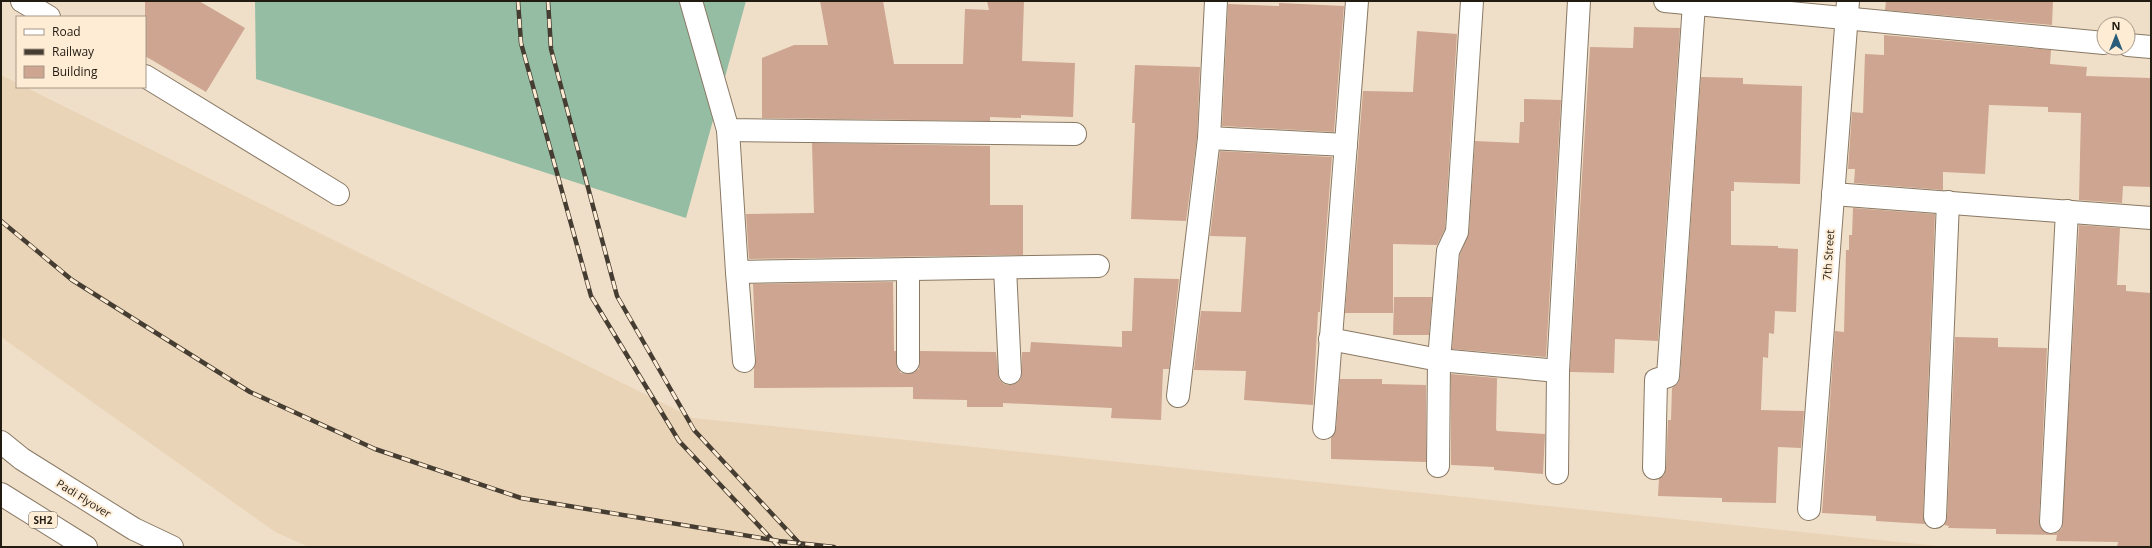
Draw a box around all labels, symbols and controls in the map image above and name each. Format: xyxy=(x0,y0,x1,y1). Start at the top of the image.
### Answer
legend xyxy=(16,16,146,88)
north arrow xyxy=(2096,16,2136,56)
text: N xyxy=(2112,18,2120,33)
text: Road xyxy=(52,23,81,40)
text: Railway xyxy=(52,43,95,60)
text: Building xyxy=(52,63,98,80)
street label: 7th Street xyxy=(1819,229,1837,281)
street label: Padi Flyover xyxy=(54,475,115,521)
road number: SH2 xyxy=(29,512,57,528)

